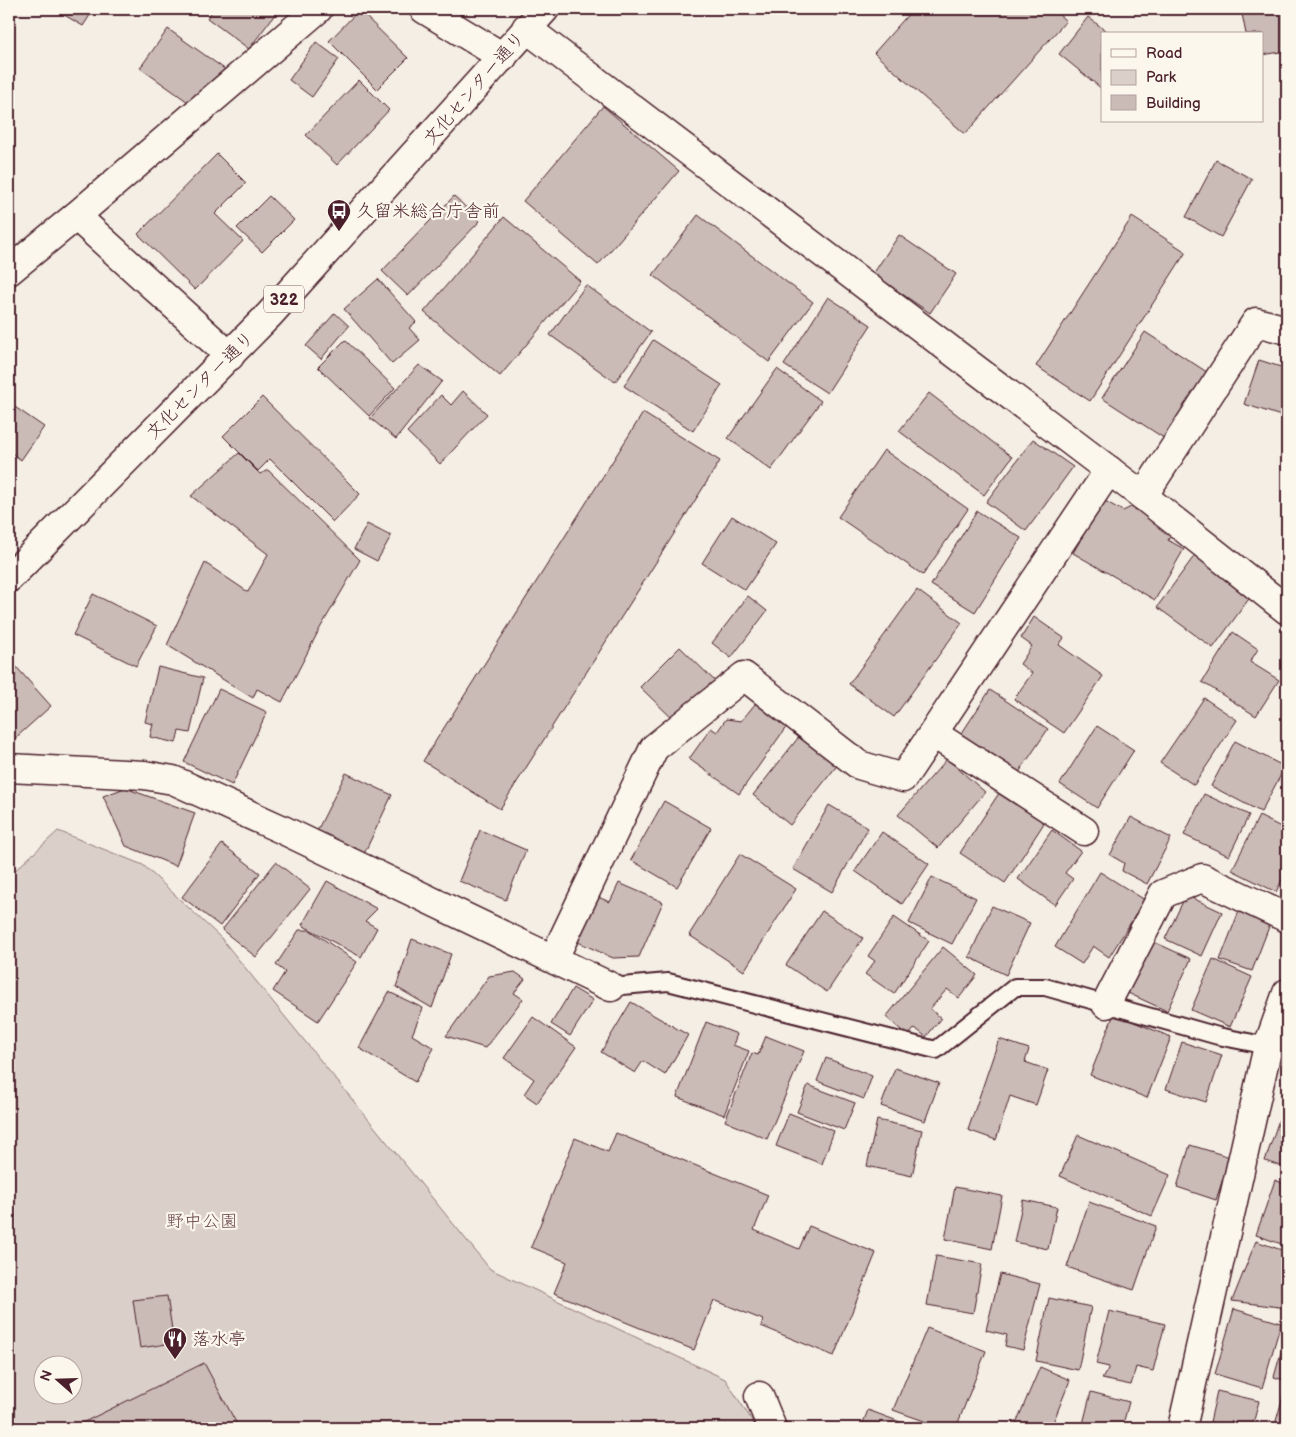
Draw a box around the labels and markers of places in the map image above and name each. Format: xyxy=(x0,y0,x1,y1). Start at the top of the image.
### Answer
bus stop icon: 久留米総合庁舎前 xyxy=(326,198,352,232)
place label: 久留米総合庁舎前 xyxy=(356,201,500,222)
restaurant icon: 落水亭 xyxy=(162,1326,188,1360)
place label: 落水亭 xyxy=(192,1329,246,1350)

